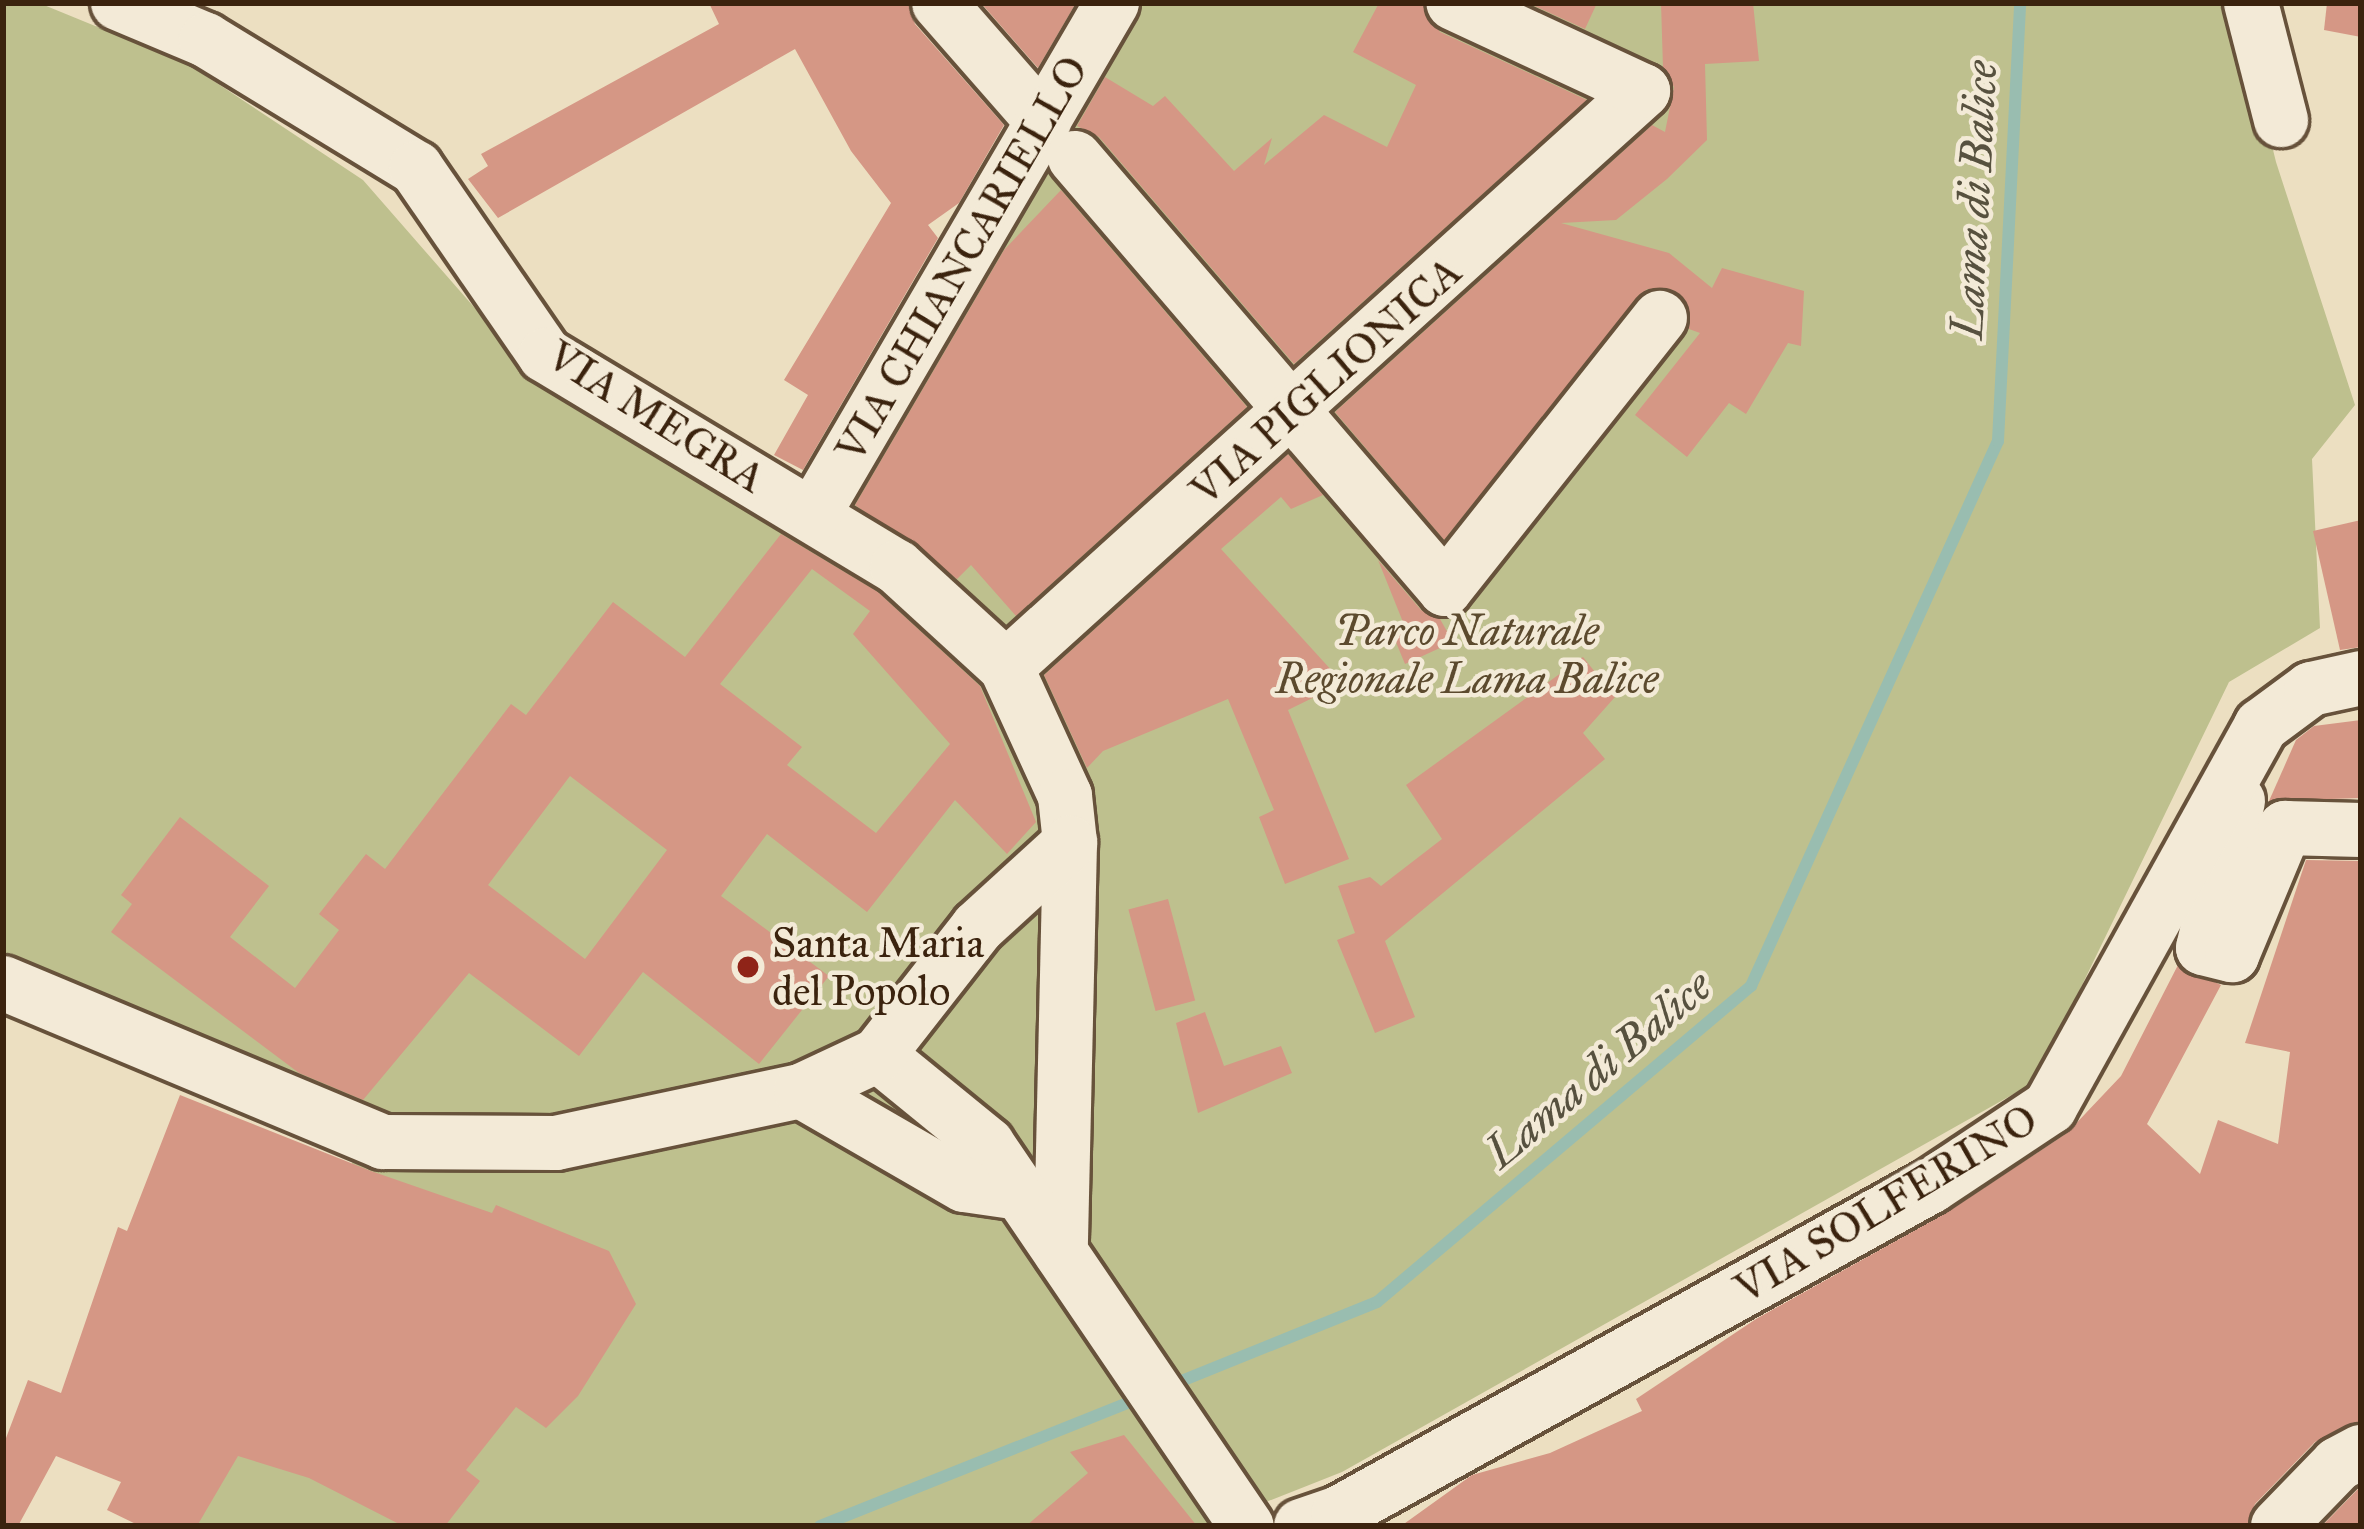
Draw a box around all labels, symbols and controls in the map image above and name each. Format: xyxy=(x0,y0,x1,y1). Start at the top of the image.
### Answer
street label: VIA CHIANCARIELLO xyxy=(825,47,1099,471)
water label: Lama di Balice xyxy=(1940,60,2008,340)
street label: VIA PIGLIONICA xyxy=(1180,246,1472,516)
street label: VIA MEGRA xyxy=(538,330,774,504)
park label: Parco Naturale Regionale Lama Balice xyxy=(1276,606,1658,704)
place label: Santa Maria del Popolo xyxy=(772,918,984,1016)
marker: Santa Maria del Popolo xyxy=(735,954,761,980)
water label: Lama di Balice xyxy=(1474,959,1722,1179)
street label: VIA SOLFERINO xyxy=(1726,1094,2046,1314)

